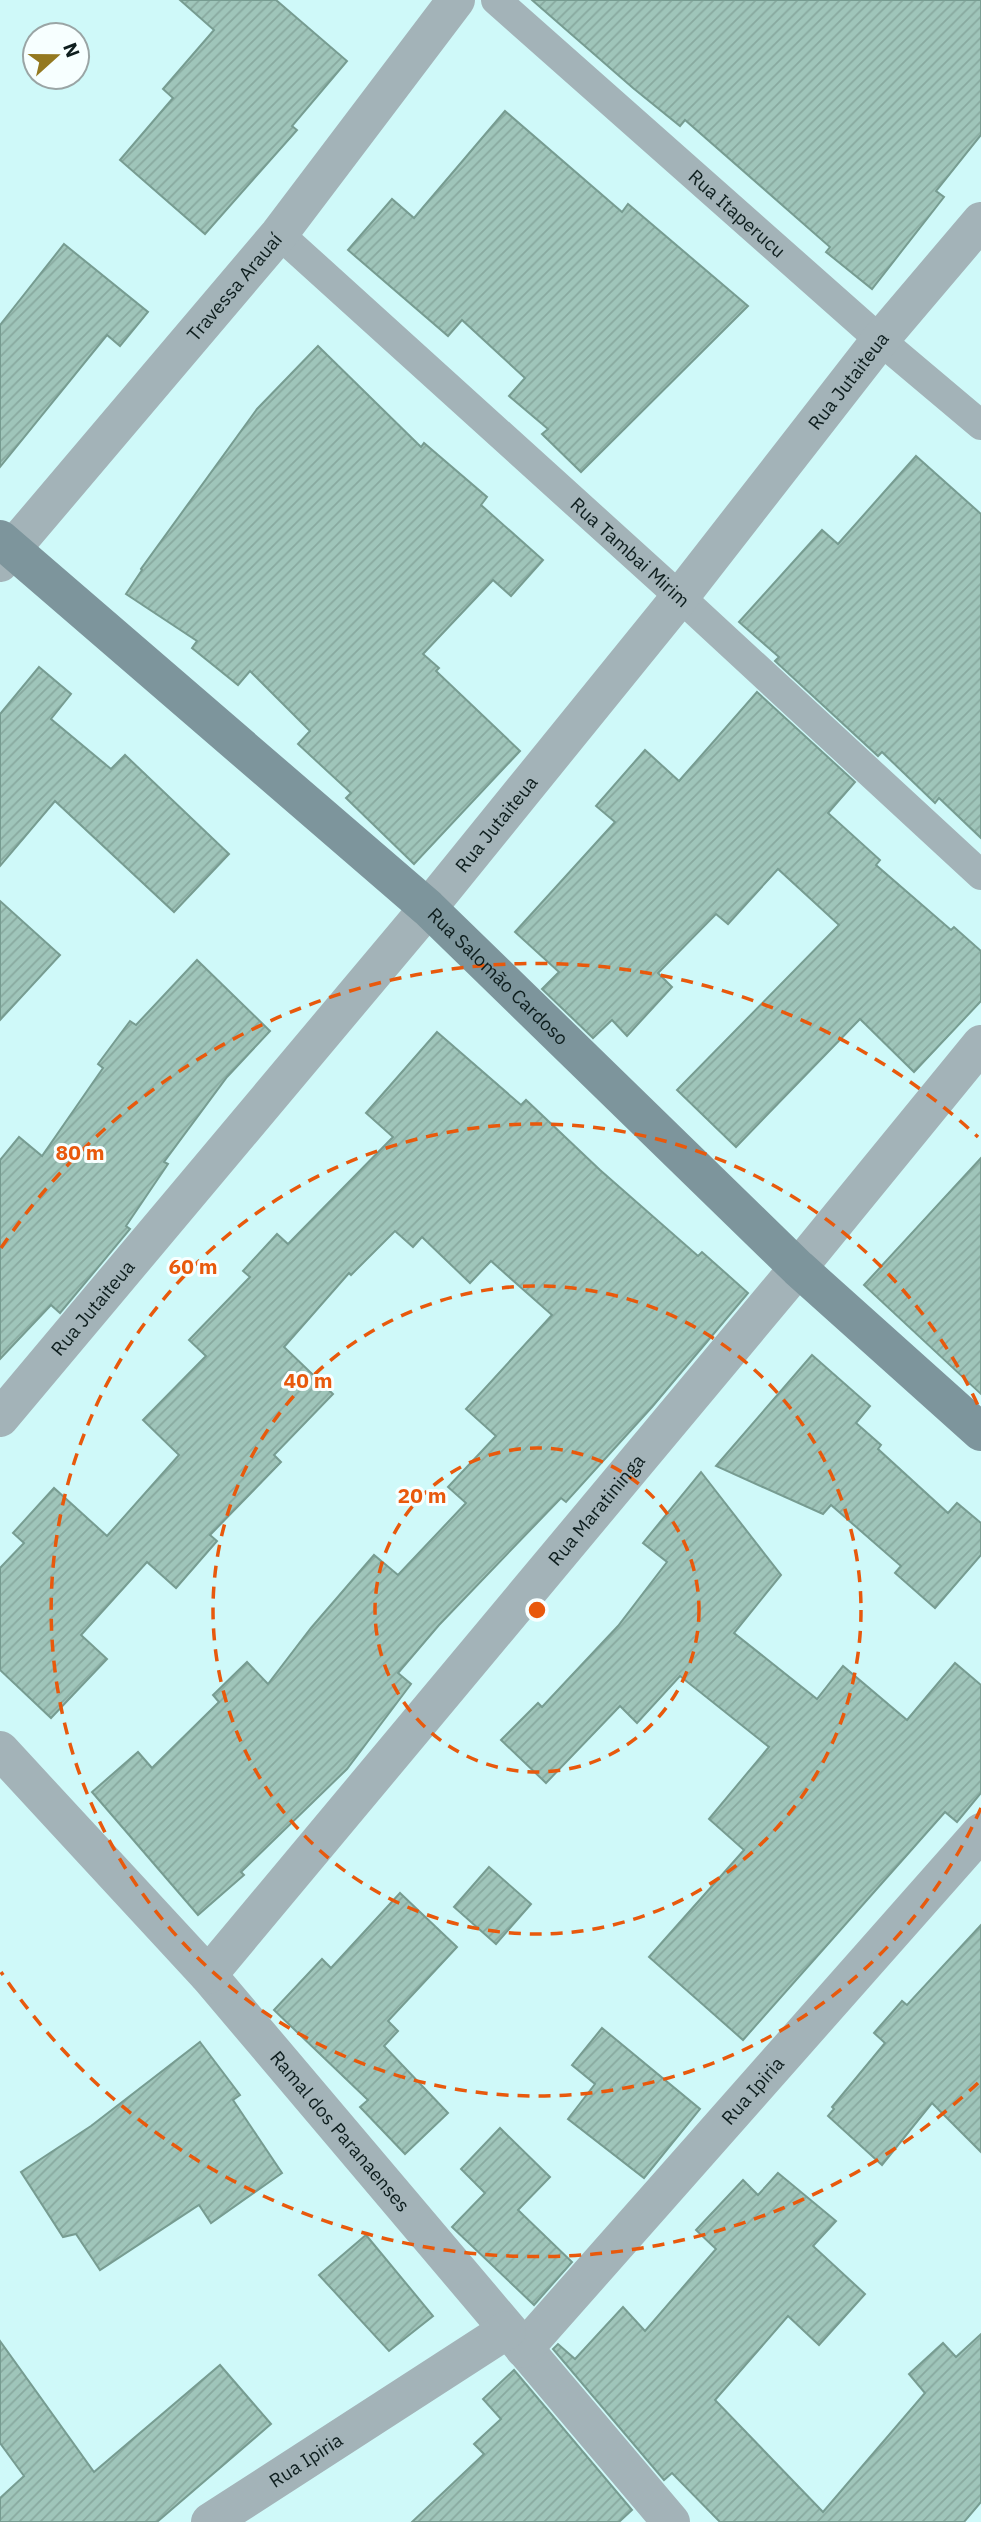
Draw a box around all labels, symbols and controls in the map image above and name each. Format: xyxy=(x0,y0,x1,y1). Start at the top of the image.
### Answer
north arrow xyxy=(21,21,91,91)
text: N xyxy=(58,39,86,61)
street label: Rua Itaperucu xyxy=(684,164,791,263)
street label: Travessa Arauaí xyxy=(181,228,287,346)
street label: Rua Jutaiteua xyxy=(803,327,894,435)
street label: Rua Tambai Mirim xyxy=(566,492,695,612)
street label: Rua Jutaiteua xyxy=(450,771,542,877)
street label: Rua Salomão Cardoso xyxy=(423,902,574,1050)
text: 80 m xyxy=(56,1138,104,1166)
text: 60 m xyxy=(169,1252,217,1280)
street label: Rua Jutaiteua xyxy=(46,1255,140,1360)
text: 40 m xyxy=(284,1366,332,1394)
street label: Rua Maratininga xyxy=(543,1449,650,1570)
text: 20 m xyxy=(398,1481,446,1509)
centre of rings xyxy=(525,1598,549,1622)
street label: Ramal dos Paranaenses xyxy=(265,2046,415,2217)
street label: Rua Ipiria xyxy=(716,2051,789,2130)
street label: Rua Ipiria xyxy=(264,2428,347,2493)

